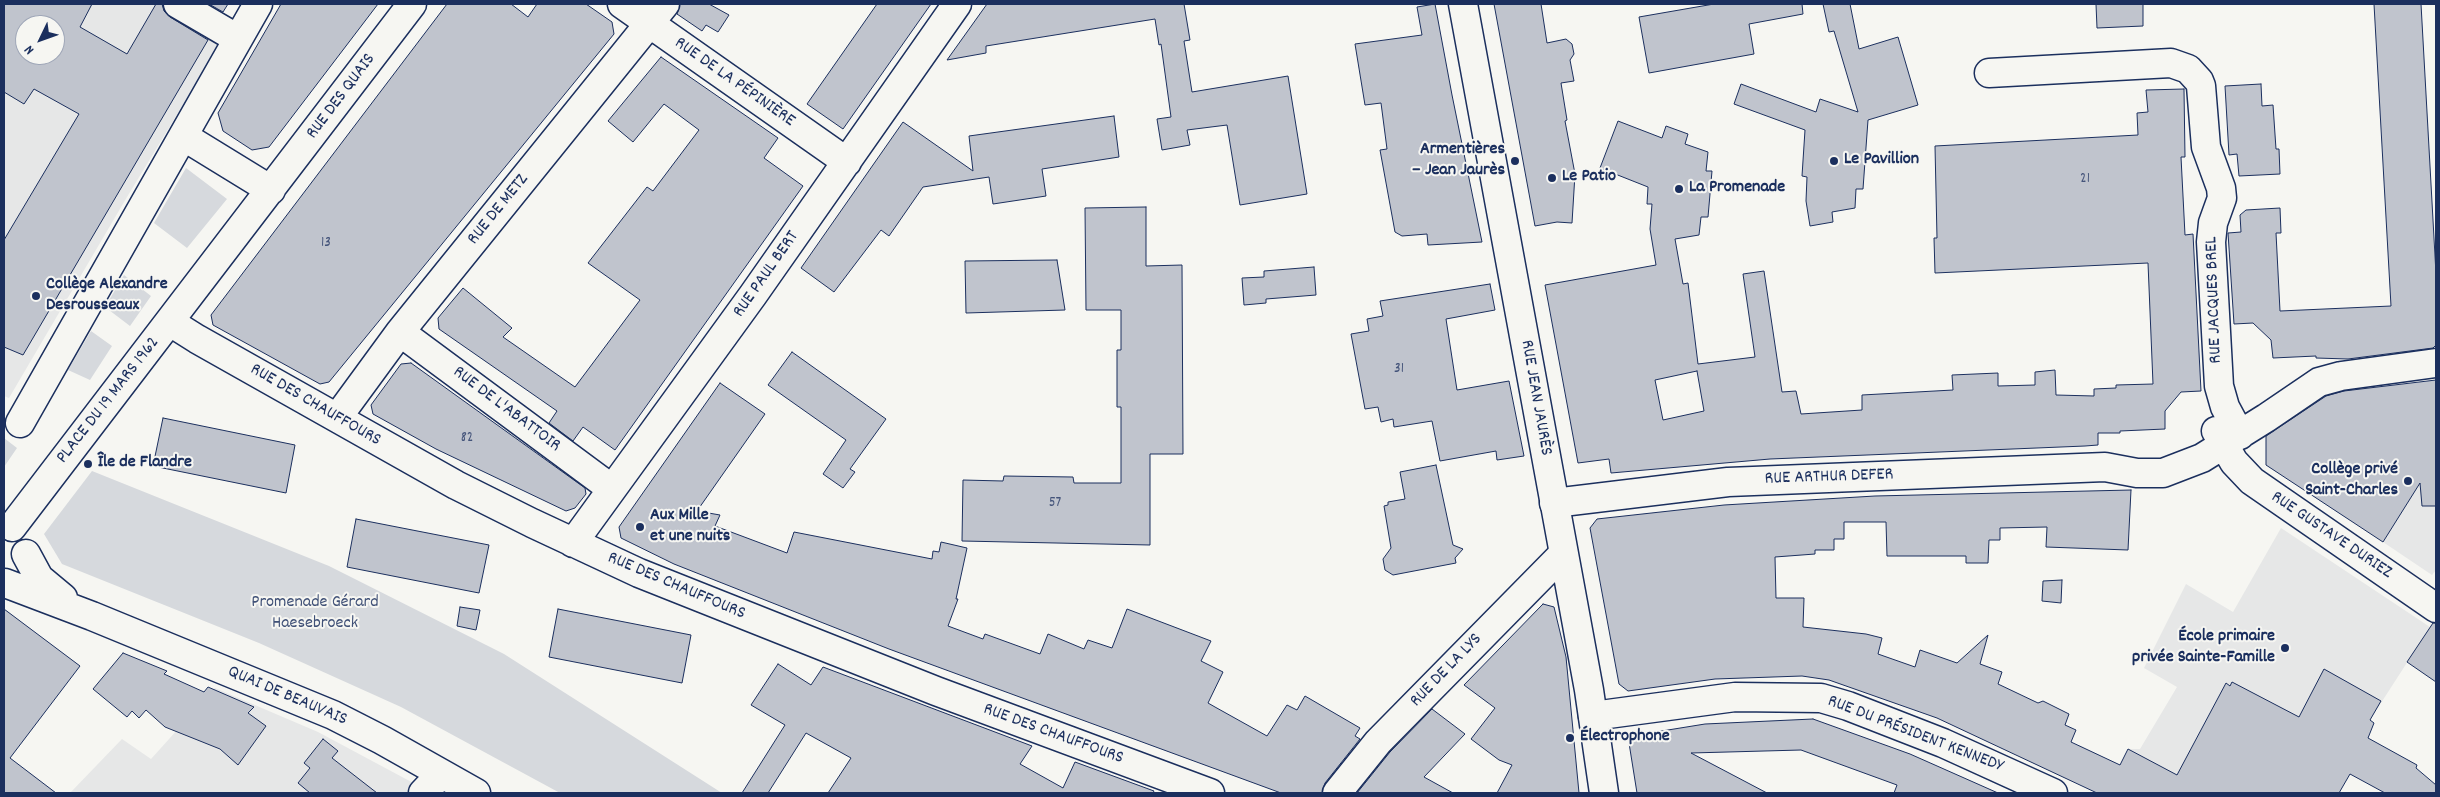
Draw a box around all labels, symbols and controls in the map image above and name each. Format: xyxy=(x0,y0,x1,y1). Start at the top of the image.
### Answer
north arrow xyxy=(15,15,65,65)
street label: RUE DE LA PÉPINIÈRE xyxy=(670,33,798,133)
text: N xyxy=(20,40,39,59)
street label: RUE DES QUAIS xyxy=(303,50,381,144)
place label: Armentières – Jean Jaurès xyxy=(1412,140,1505,182)
place label: Le Pavillion xyxy=(1844,150,1919,172)
marker: Armentières – Jean Jaurès xyxy=(1509,155,1521,167)
marker: Le Pavillion xyxy=(1828,155,1840,167)
place label: Le Patio xyxy=(1562,167,1616,189)
street label: RUE DE METZ xyxy=(464,170,534,250)
house number: 21 xyxy=(2080,171,2090,189)
marker: Le Patio xyxy=(1546,172,1558,184)
place label: La Promenade xyxy=(1689,178,1785,200)
marker: La Promenade xyxy=(1673,183,1685,195)
street label: RUE PAUL BERT xyxy=(729,228,805,322)
house number: 13 xyxy=(321,235,331,253)
street label: RUE JACQUES BREL xyxy=(2202,236,2228,364)
place label: Collège Alexandre Desrousseaux xyxy=(46,275,168,318)
marker: Collège Alexandre Desrousseaux xyxy=(30,290,42,302)
street label: PLACE DU 19 MARS 1962 xyxy=(53,333,165,469)
street label: RUE JEAN JAURÈS xyxy=(1514,338,1556,458)
street label: RUE DES CHAUFFOURS xyxy=(246,360,384,452)
house number: 31 xyxy=(1394,361,1404,379)
street label: RUE DE L'ABATTOIR xyxy=(448,362,564,458)
house number: 82 xyxy=(461,430,473,448)
place label: Île de Flandre xyxy=(98,453,192,475)
marker: Île de Flandre xyxy=(82,458,94,470)
place label: Collège privé Saint-Charles xyxy=(2305,460,2398,502)
street label: RUE ARTHUR DEFER xyxy=(1764,465,1894,491)
marker: Collège privé Saint-Charles xyxy=(2402,475,2414,487)
street label: RUE GUSTAVE DURIEZ xyxy=(2266,487,2396,585)
house number: 57 xyxy=(1049,495,1061,513)
place label: Aux Mille et une nuits xyxy=(650,506,730,548)
marker: Aux Mille et une nuits xyxy=(634,521,646,533)
street label: RUE DES CHAUFFOURS xyxy=(604,548,748,626)
park label: Promenade Gérard Haesebroeck xyxy=(251,593,379,636)
place label: École primaire privée Sainte-Famille xyxy=(2132,627,2275,670)
street label: RUE DE LA LYS xyxy=(1406,630,1488,712)
marker: École primaire privée Sainte-Famille xyxy=(2279,642,2291,654)
street label: QUAI DE BEAUVAIS xyxy=(224,662,350,732)
street label: RUE DU PRÉSIDENT KENNEDY xyxy=(1824,692,2006,778)
street label: RUE DES CHAUFFOURS xyxy=(980,700,1126,770)
place label: Électrophone xyxy=(1580,727,1670,749)
marker: Électrophone xyxy=(1564,732,1576,744)

